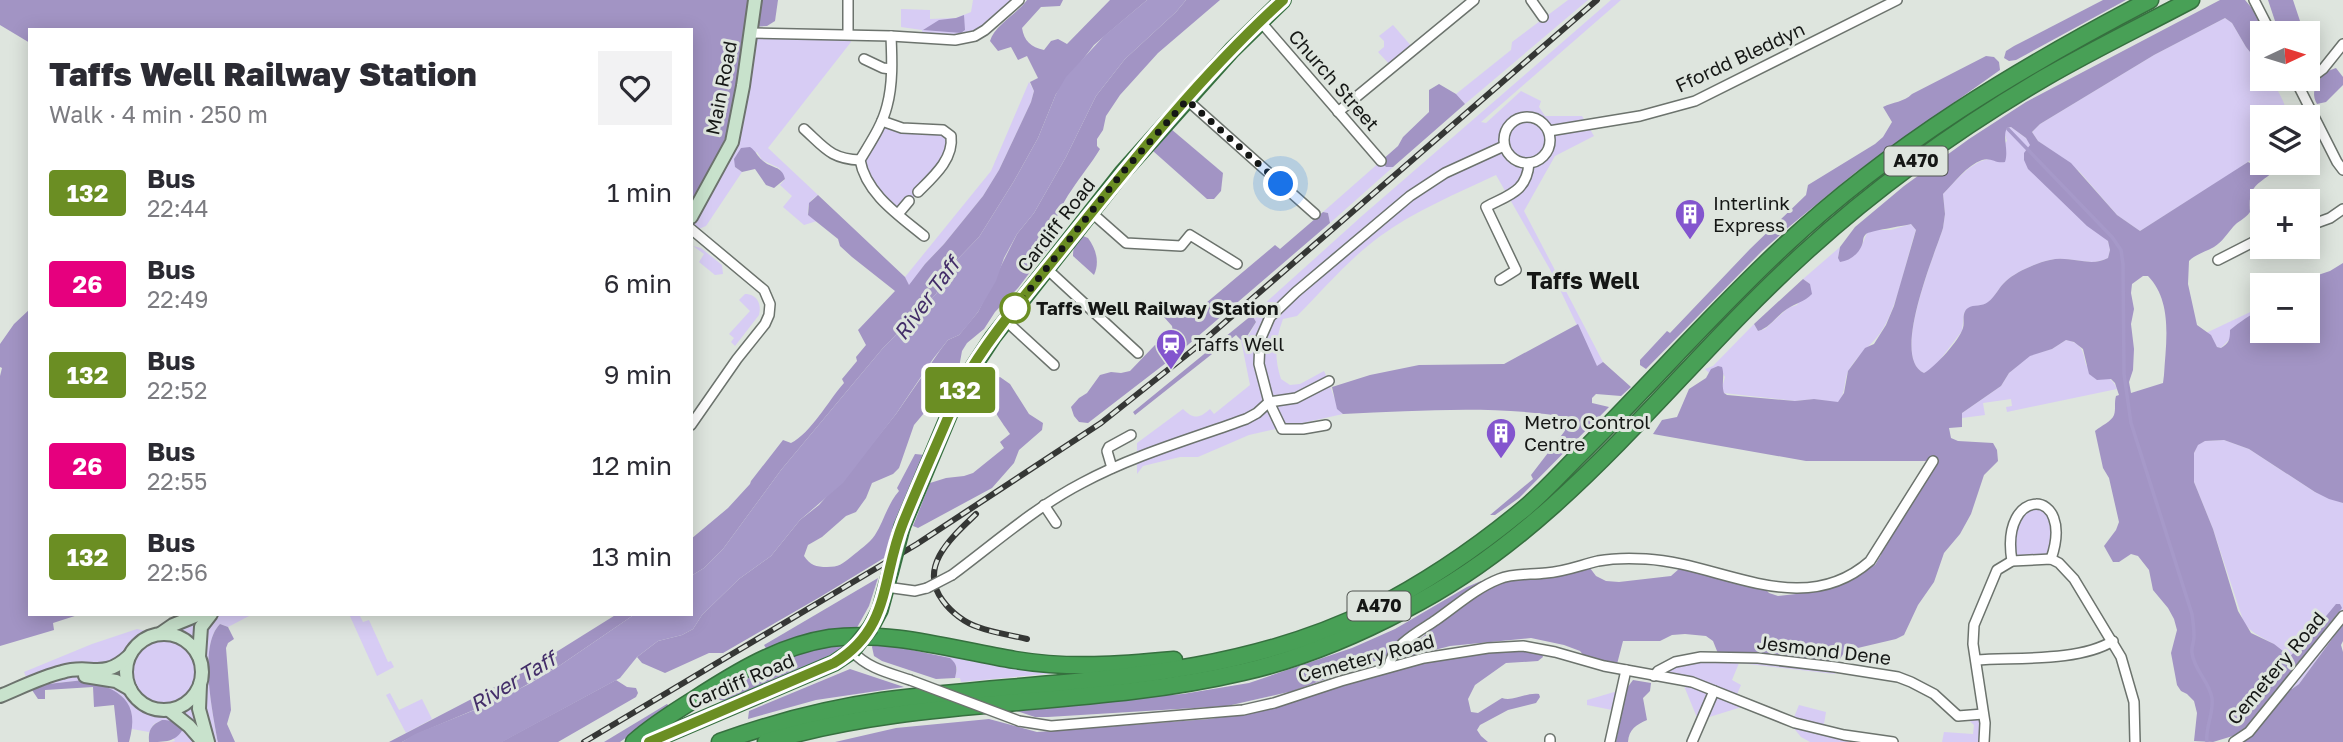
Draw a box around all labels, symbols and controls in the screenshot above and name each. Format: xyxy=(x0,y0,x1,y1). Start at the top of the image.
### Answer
street label: Ffordd Bleddyn xyxy=(1671,17,1808,97)
north arrow xyxy=(2250,21,2320,91)
map controls xyxy=(2250,21,2320,343)
street label: Church Street xyxy=(1284,24,1385,135)
street label: Main Road xyxy=(700,39,741,137)
button: heart xyxy=(598,51,672,125)
text: Taffs Well Railway Station xyxy=(49,54,477,93)
text: Walk · 4 min · 250 m xyxy=(49,100,268,128)
button: layers xyxy=(2250,105,2320,175)
road number: A470 xyxy=(1884,146,1948,176)
text: Bus xyxy=(147,163,195,194)
your location xyxy=(1263,166,1298,201)
street label: Cardiff Road xyxy=(1012,173,1099,276)
text: 1 min xyxy=(607,177,672,208)
text: 132 xyxy=(67,178,108,207)
button: + xyxy=(2250,189,2320,259)
place label: Interlink Express xyxy=(1713,191,1790,236)
text: 22:44 xyxy=(147,194,209,222)
building icon: Interlink Express xyxy=(1673,197,1707,241)
water label: River Taff xyxy=(888,249,967,345)
text: Bus xyxy=(147,254,195,285)
district label: Taffs Well xyxy=(1526,266,1640,294)
text: 6 min xyxy=(604,268,672,299)
text: 26 xyxy=(73,269,102,298)
button: − xyxy=(2250,273,2320,343)
text: 22:49 xyxy=(147,285,209,313)
marker: Taffs Well Railway Station xyxy=(1000,293,1030,323)
place label: Taffs Well Railway Station xyxy=(1036,296,1278,319)
station icon: Taffs Well xyxy=(1154,327,1188,371)
place label: Taffs Well xyxy=(1194,332,1284,355)
text: Bus xyxy=(147,345,195,376)
text: 9 min xyxy=(604,359,672,390)
text: 132 xyxy=(67,360,108,389)
line badge: 132 xyxy=(920,367,1000,413)
text: 132 xyxy=(939,375,981,404)
text: 22:52 xyxy=(147,376,207,404)
place label: Metro Control Centre xyxy=(1524,410,1650,455)
building icon: Metro Control Centre xyxy=(1484,416,1518,460)
text: Bus xyxy=(147,436,195,467)
text: 12 min xyxy=(592,450,672,481)
text: 26 xyxy=(73,451,102,480)
text: 22:55 xyxy=(147,467,207,495)
text: Bus xyxy=(147,527,195,558)
text: 13 min xyxy=(592,541,672,572)
text: 132 xyxy=(67,542,108,571)
text: 22:56 xyxy=(147,558,208,586)
road number: A470 xyxy=(1348,592,1410,620)
street label: Cemetery Road xyxy=(2222,607,2330,729)
street label: Cemetery Road xyxy=(1295,628,1437,687)
street label: Jesmond Dene xyxy=(1756,630,1892,669)
water label: River Taff xyxy=(465,644,563,717)
street label: Cardiff Road xyxy=(684,648,797,713)

